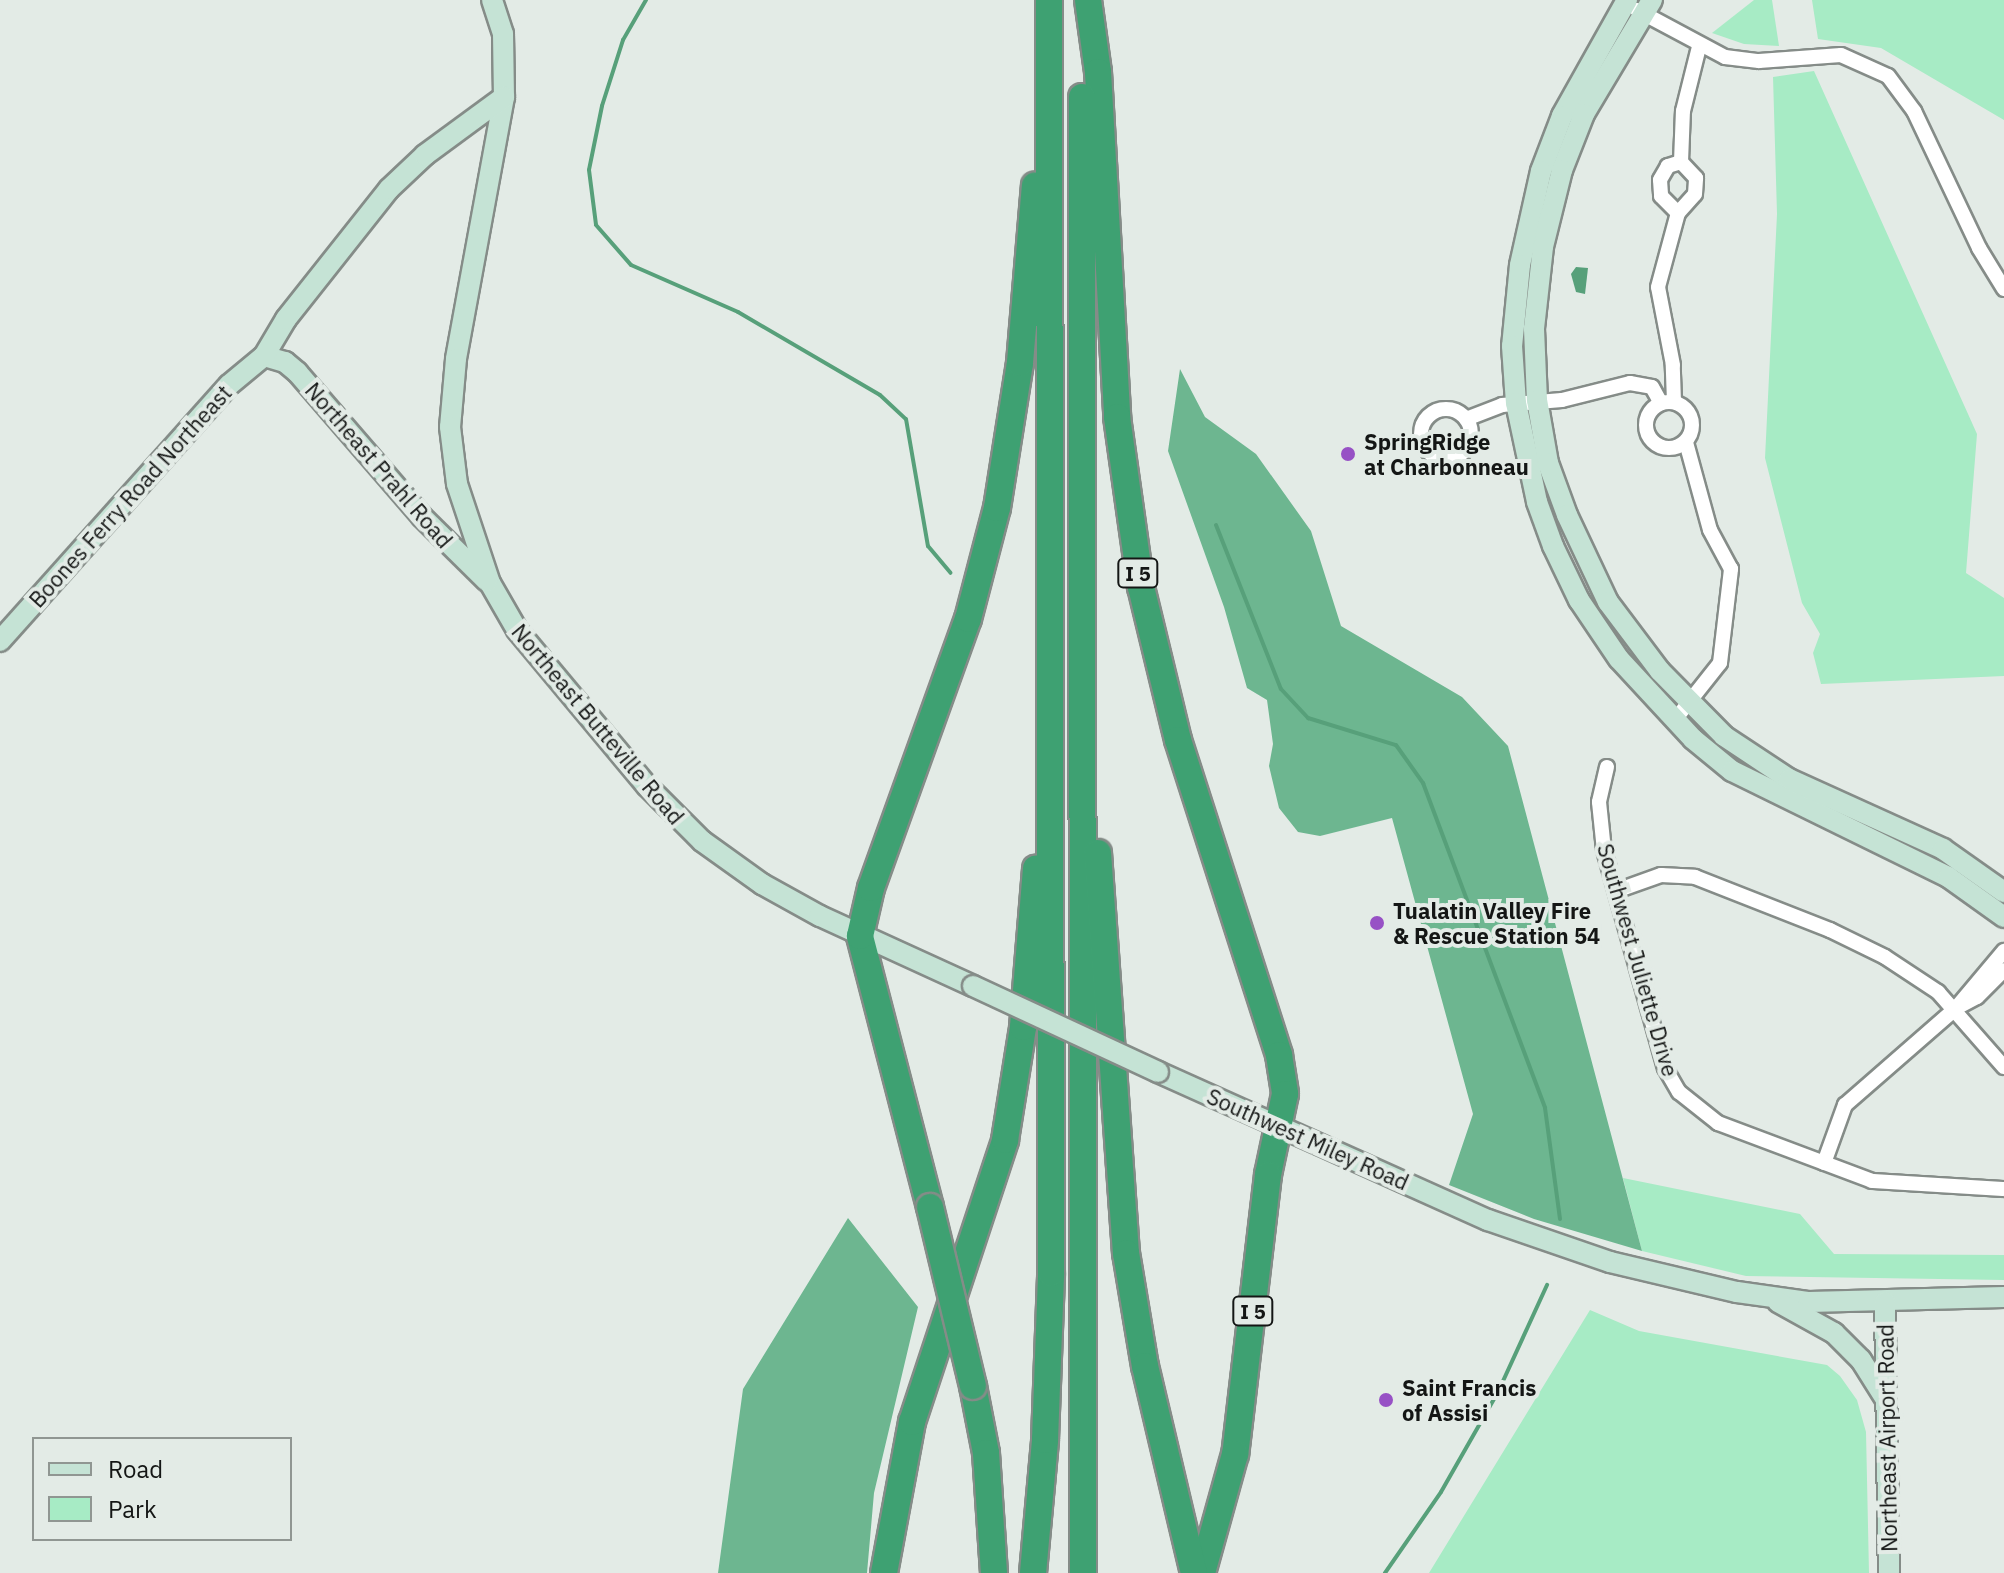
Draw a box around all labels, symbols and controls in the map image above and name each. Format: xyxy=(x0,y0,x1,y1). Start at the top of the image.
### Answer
street label: Northeast Prahl Road xyxy=(300,377,458,553)
street label: Boones Ferry Road Northeast xyxy=(23,379,237,613)
place label: SpringRidge at Charbonneau xyxy=(1364,428,1529,480)
marker: SpringRidge at Charbonneau xyxy=(1339,445,1357,463)
road number: I 5 xyxy=(1116,557,1160,589)
street label: Northeast Butteville Road xyxy=(506,618,690,830)
street label: Southwest Juliette Drive xyxy=(1592,841,1684,1079)
place label: Tualatin Valley Fire & Rescue Station 54 xyxy=(1393,897,1600,948)
marker: Tualatin Valley Fire & Rescue Station 54 xyxy=(1368,914,1386,932)
street label: Southwest Miley Road xyxy=(1203,1083,1413,1195)
road number: I 5 xyxy=(1231,1295,1275,1327)
street label: Northeast Airport Road xyxy=(1872,1324,1902,1552)
place label: Saint Francis of Assisi xyxy=(1402,1374,1536,1426)
marker: Saint Francis of Assisi xyxy=(1377,1391,1395,1409)
legend xyxy=(32,1437,292,1541)
text: Road xyxy=(108,1453,163,1485)
text: Park xyxy=(108,1493,157,1525)

